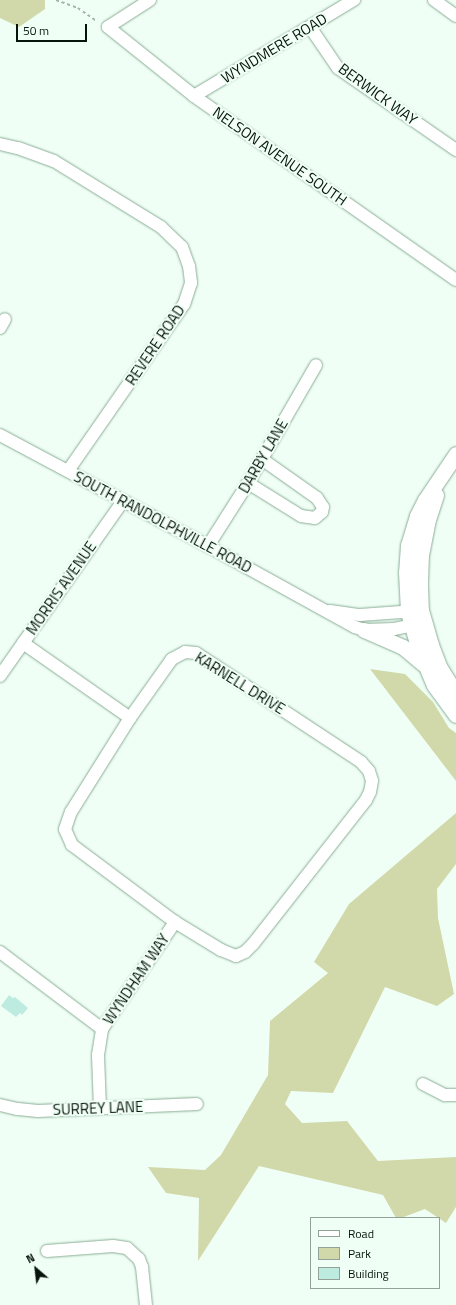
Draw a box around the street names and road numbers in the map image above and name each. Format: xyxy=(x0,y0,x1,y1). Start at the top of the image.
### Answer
street label: WYNDMERE ROAD xyxy=(218,9,330,87)
street label: BERWICK WAY xyxy=(335,59,421,129)
street label: NELSON AVENUE SOUTH xyxy=(209,103,351,209)
street label: REVERE ROAD xyxy=(122,301,188,389)
street label: DARBY LANE xyxy=(235,416,291,496)
street label: SOUTH RANDOLPHVILLE ROAD xyxy=(71,467,255,577)
street label: MORRIS AVENUE xyxy=(22,538,100,638)
street label: KARNELL DRIVE xyxy=(192,648,288,718)
street label: WYNDHAM WAY xyxy=(99,930,173,1028)
street label: SURREY LANE xyxy=(52,1097,144,1119)

